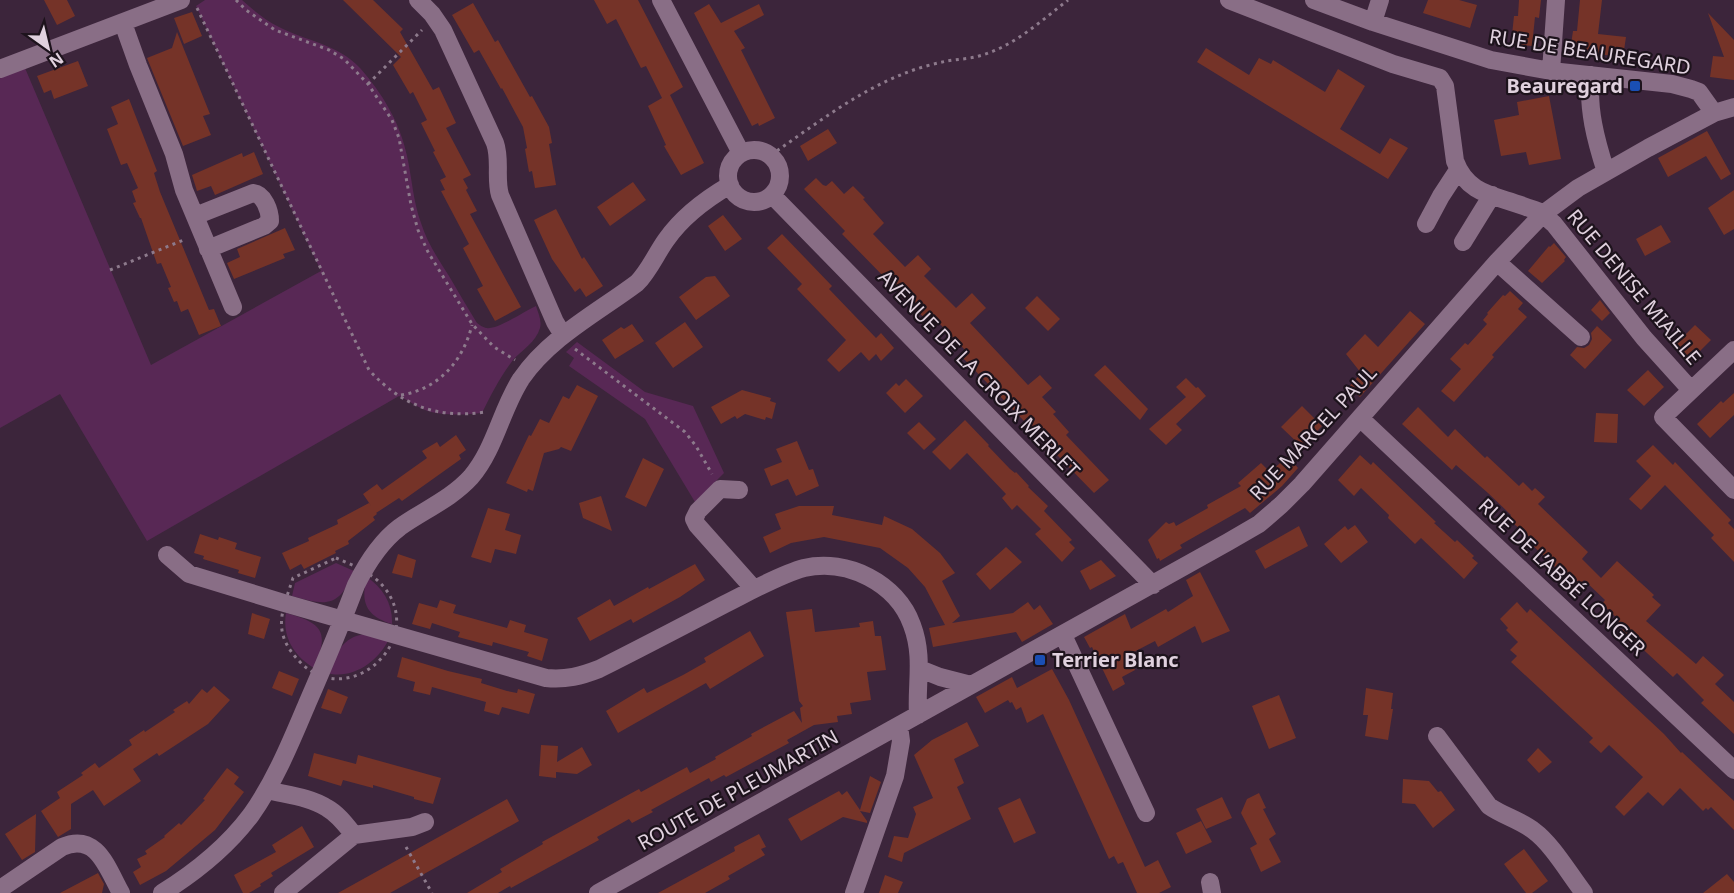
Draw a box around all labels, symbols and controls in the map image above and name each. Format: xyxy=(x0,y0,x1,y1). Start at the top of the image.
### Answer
north arrow xyxy=(18,18,78,78)
street label: RUE DE BEAUREGARD xyxy=(1487,22,1693,81)
text: N xyxy=(45,48,68,73)
place label: Beauregard xyxy=(1507,72,1623,99)
marker: Beauregard xyxy=(1628,79,1642,93)
street label: RUE DENISE MIAILLE xyxy=(1561,203,1707,370)
street label: AVENUE DE LA CROIX MERLET xyxy=(873,264,1086,484)
street label: RUE MARCEL PAUL xyxy=(1243,359,1382,506)
street label: RUE DE L’ABBÉ LONGER xyxy=(1473,492,1652,662)
place label: Terrier Blanc xyxy=(1052,646,1179,673)
marker: Terrier Blanc xyxy=(1033,653,1047,667)
street label: ROUTE DE PLEUMARTIN xyxy=(632,723,843,856)

